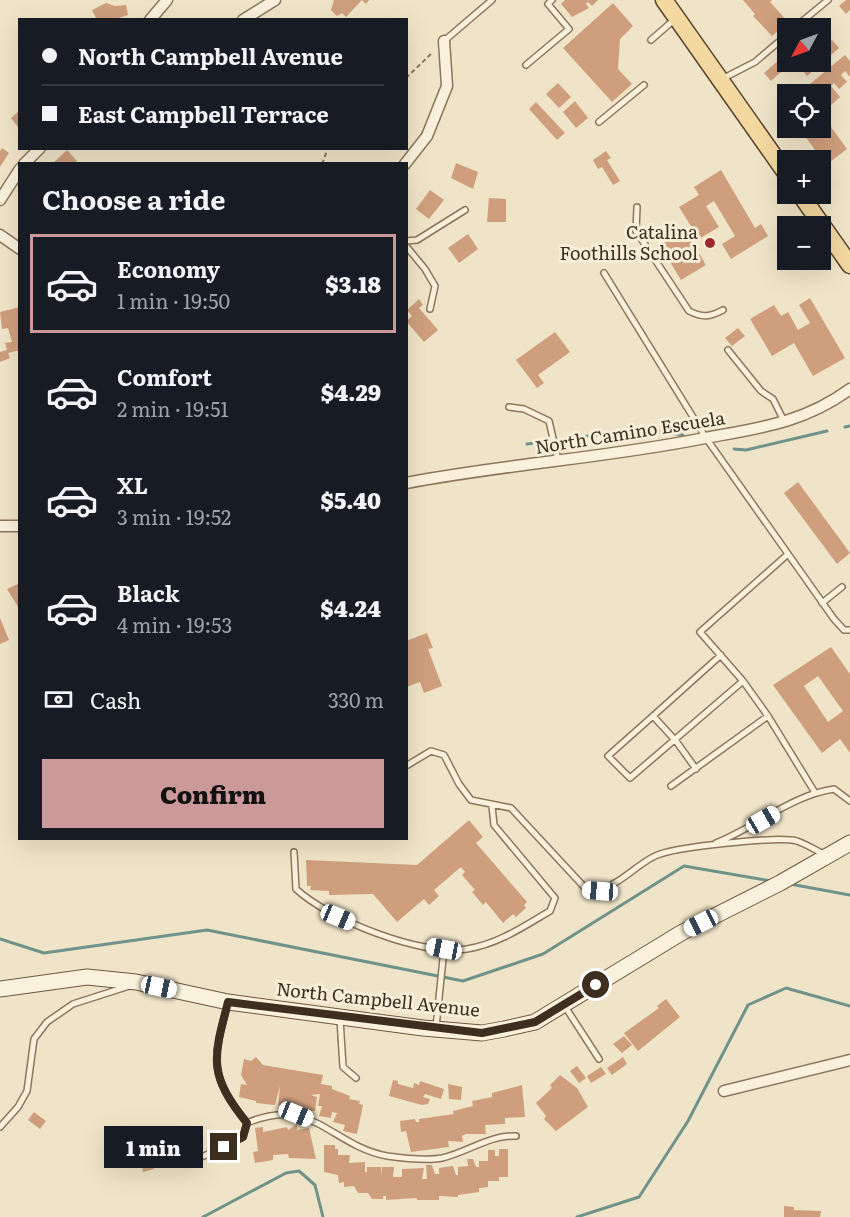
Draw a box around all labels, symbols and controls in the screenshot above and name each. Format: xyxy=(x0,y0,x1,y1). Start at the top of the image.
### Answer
north arrow xyxy=(777,18,831,72)
map controls xyxy=(777,18,831,270)
text: North Campbell Avenue xyxy=(78,39,343,72)
button: locate xyxy=(777,84,831,138)
text: East Campbell Terrace xyxy=(78,97,329,130)
button: + xyxy=(777,150,831,204)
text: Choose a ride xyxy=(42,178,225,218)
button: − xyxy=(777,216,831,270)
place label: Catalina Foothills School xyxy=(560,218,698,266)
marker: Catalina Foothills School xyxy=(703,236,717,250)
text: Economy xyxy=(117,252,220,285)
icon: car xyxy=(45,257,99,311)
text: $3.18 xyxy=(325,267,381,300)
text: 1 min · 19:50 xyxy=(117,285,230,315)
text: Comfort xyxy=(117,360,212,393)
icon: car xyxy=(45,365,99,419)
text: $4.29 xyxy=(321,375,381,408)
text: 2 min · 19:51 xyxy=(117,393,229,423)
street label: North Camino Escuela xyxy=(533,403,727,460)
text: XL xyxy=(117,468,148,501)
icon: car xyxy=(45,473,99,527)
text: $5.40 xyxy=(320,483,381,516)
text: 3 min · 19:52 xyxy=(117,501,231,531)
text: Black xyxy=(117,576,179,609)
icon: car xyxy=(45,581,99,635)
text: $4.24 xyxy=(320,591,381,624)
text: 4 min · 19:53 xyxy=(117,609,232,639)
icon: cash xyxy=(42,683,75,716)
text: Cash xyxy=(90,683,141,716)
text: 330 m xyxy=(328,684,384,714)
button: Confirm xyxy=(42,759,384,828)
car xyxy=(743,803,783,837)
car xyxy=(581,881,619,901)
car xyxy=(318,902,358,932)
car xyxy=(681,907,721,939)
car xyxy=(425,937,463,961)
route start xyxy=(582,971,609,998)
car xyxy=(140,974,178,1000)
street label: North Campbell Avenue xyxy=(275,974,481,1023)
car xyxy=(276,1099,316,1129)
callout: 1 min xyxy=(104,1126,203,1168)
text: 1 min xyxy=(126,1132,181,1162)
route end xyxy=(210,1133,237,1160)

